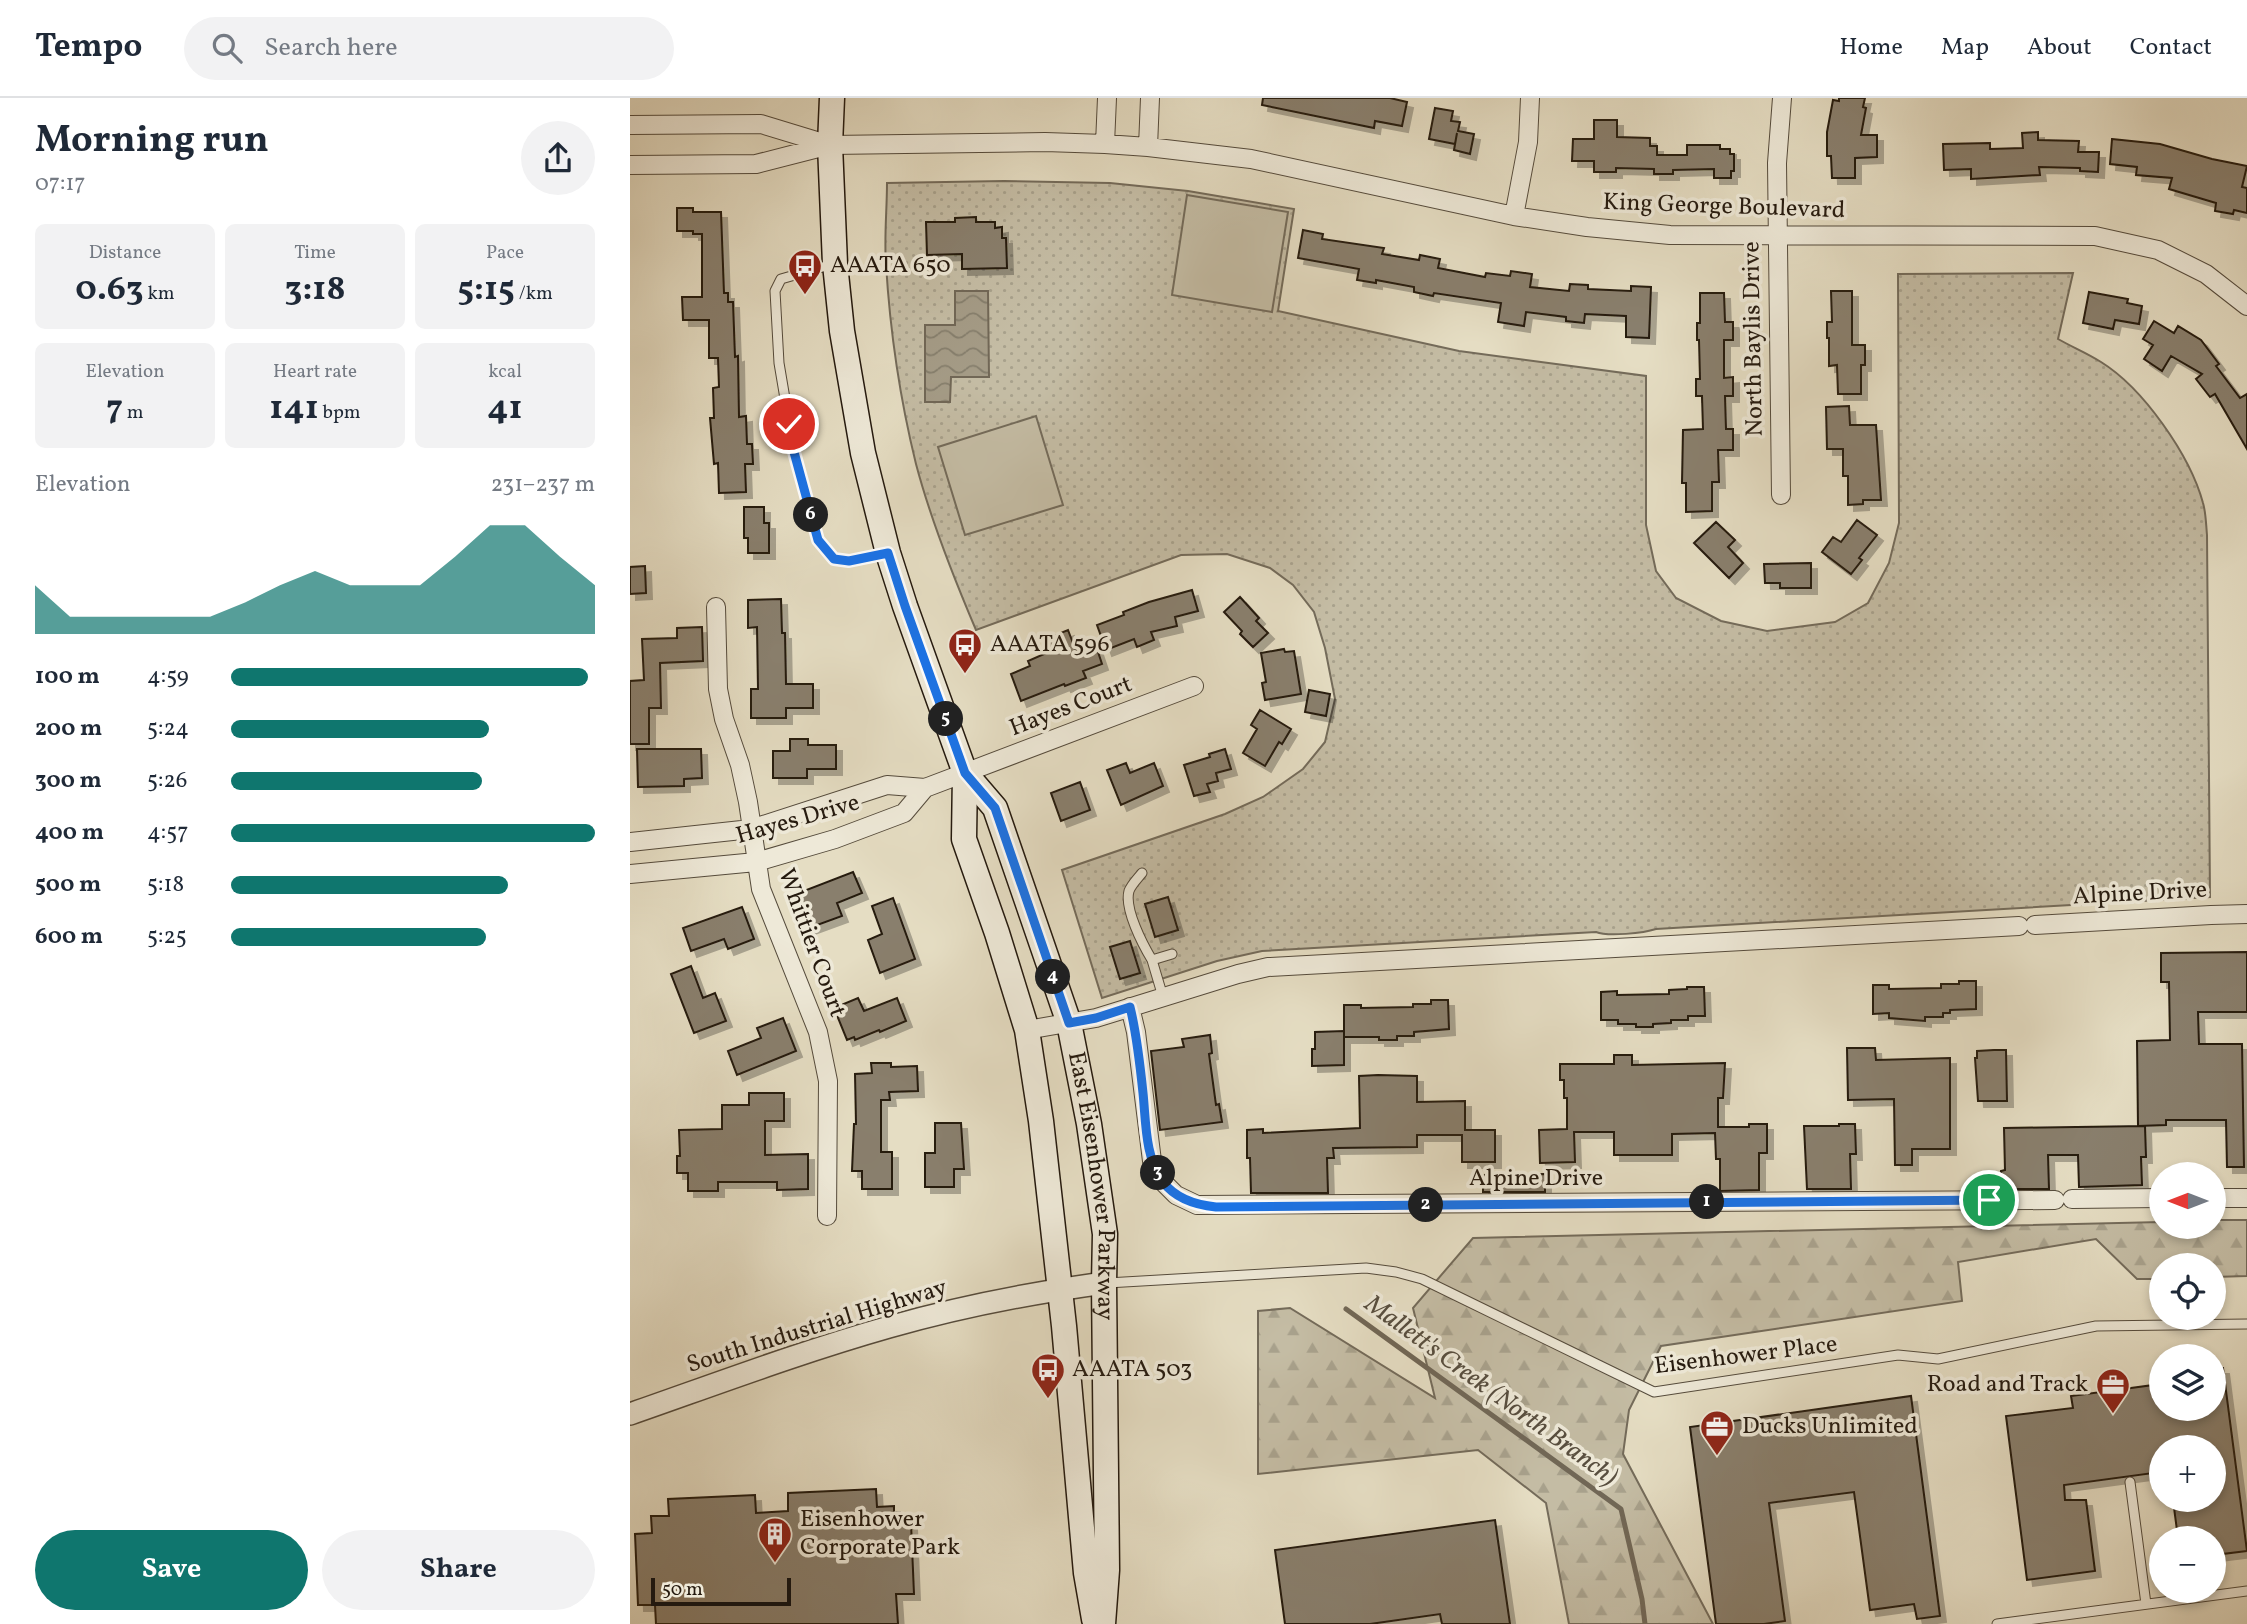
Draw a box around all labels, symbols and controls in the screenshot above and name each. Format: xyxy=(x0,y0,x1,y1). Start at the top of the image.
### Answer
search box xyxy=(184,17,674,80)
text: Tempo xyxy=(35,25,142,71)
icon: search xyxy=(208,29,246,67)
text: Search here xyxy=(264,30,398,66)
text: Home xyxy=(1839,31,1903,65)
text: Map xyxy=(1941,31,1989,65)
text: About xyxy=(2027,31,2092,65)
text: Contact xyxy=(2130,31,2212,65)
text: Morning run xyxy=(35,115,269,168)
button: share xyxy=(521,121,595,195)
text: 07:17 xyxy=(35,168,86,200)
street label: King George Boulevard xyxy=(1602,186,1846,228)
text: Distance xyxy=(89,240,161,266)
text: Time xyxy=(294,240,336,266)
text: Pace xyxy=(486,240,524,266)
street label: North Baylis Drive xyxy=(1735,241,1773,437)
bus stop icon: AAATA 650 xyxy=(786,247,824,296)
place label: AAATA 650 xyxy=(830,249,951,283)
text: 0.63 xyxy=(75,266,144,314)
text: 3:18 xyxy=(285,266,345,314)
text: 5:15 xyxy=(457,266,515,314)
text: km xyxy=(144,281,175,307)
text: /km xyxy=(515,281,553,307)
text: Elevation xyxy=(86,359,164,385)
text: Heart rate xyxy=(273,359,357,385)
text: kcal xyxy=(488,359,522,385)
text: 7 xyxy=(106,385,123,433)
text: 141 xyxy=(269,385,319,433)
text: 41 xyxy=(487,385,523,433)
pin xyxy=(759,394,819,454)
text: m xyxy=(123,400,144,426)
text: bpm xyxy=(319,400,361,426)
icon: check xyxy=(770,405,808,443)
text: Elevation xyxy=(35,469,131,501)
text: 231–237 m xyxy=(491,469,595,501)
pin: 6 xyxy=(794,498,828,532)
text: 6 xyxy=(805,501,816,527)
bus stop icon: AAATA 596 xyxy=(946,626,984,675)
place label: AAATA 596 xyxy=(990,628,1110,662)
text: 100 m xyxy=(35,661,100,693)
text: 4:59 xyxy=(147,661,189,693)
street label: Hayes Court xyxy=(1005,668,1137,746)
pin: 5 xyxy=(928,702,964,736)
text: 5 xyxy=(941,705,950,731)
text: 200 m xyxy=(35,713,102,745)
text: 5:24 xyxy=(147,713,189,745)
text: 300 m xyxy=(35,765,102,797)
text: 5:26 xyxy=(147,765,187,797)
street label: Hayes Drive xyxy=(732,786,864,854)
text: 400 m xyxy=(35,817,104,849)
text: 4:57 xyxy=(147,817,188,849)
street label: Whittier Court xyxy=(768,864,854,1022)
text: 500 m xyxy=(35,869,101,901)
text: 5:18 xyxy=(147,869,184,901)
street label: Alpine Drive xyxy=(2072,874,2208,914)
text: 600 m xyxy=(35,921,103,953)
text: 5:25 xyxy=(147,921,187,953)
pin: 4 xyxy=(1036,960,1070,994)
text: 4 xyxy=(1047,963,1058,989)
street label: East Eisenhower Parkway xyxy=(1058,1049,1122,1321)
pin: 3 xyxy=(1140,1156,1176,1190)
text: 3 xyxy=(1153,1159,1162,1185)
street label: Alpine Drive xyxy=(1469,1162,1603,1196)
north arrow xyxy=(2149,1162,2226,1239)
map controls xyxy=(2149,1162,2226,1603)
pin xyxy=(1959,1170,2019,1230)
icon: arrive xyxy=(1970,1181,2008,1219)
pin: 1 xyxy=(1690,1184,1724,1220)
pin: 2 xyxy=(1408,1188,1444,1222)
text: 1 xyxy=(1703,1188,1710,1214)
text: 2 xyxy=(1421,1191,1430,1217)
button: locate xyxy=(2149,1253,2226,1330)
street label: South Industrial Highway xyxy=(683,1271,951,1383)
water label: Mallett's Creek (North Branch) xyxy=(1356,1286,1625,1495)
street label: Eisenhower Place xyxy=(1653,1328,1839,1384)
button: layers xyxy=(2149,1344,2226,1421)
bus stop icon: AAATA 503 xyxy=(1029,1351,1067,1400)
place label: AAATA 503 xyxy=(1072,1353,1192,1387)
office icon: Road and Track xyxy=(2094,1366,2132,1415)
place label: Road and Track xyxy=(1927,1368,2088,1402)
office icon: Ducks Unlimited xyxy=(1698,1408,1736,1457)
place label: Ducks Unlimited xyxy=(1742,1410,1918,1444)
button: + xyxy=(2149,1435,2226,1512)
place label: Eisenhower Corporate Park xyxy=(800,1503,960,1565)
building icon: Eisenhower Corporate Park xyxy=(756,1515,794,1564)
button: − xyxy=(2149,1526,2226,1603)
button: Save xyxy=(35,1530,308,1610)
button: Share xyxy=(322,1530,595,1610)
scale bar xyxy=(651,1575,791,1607)
text: 50 m xyxy=(662,1577,703,1603)

